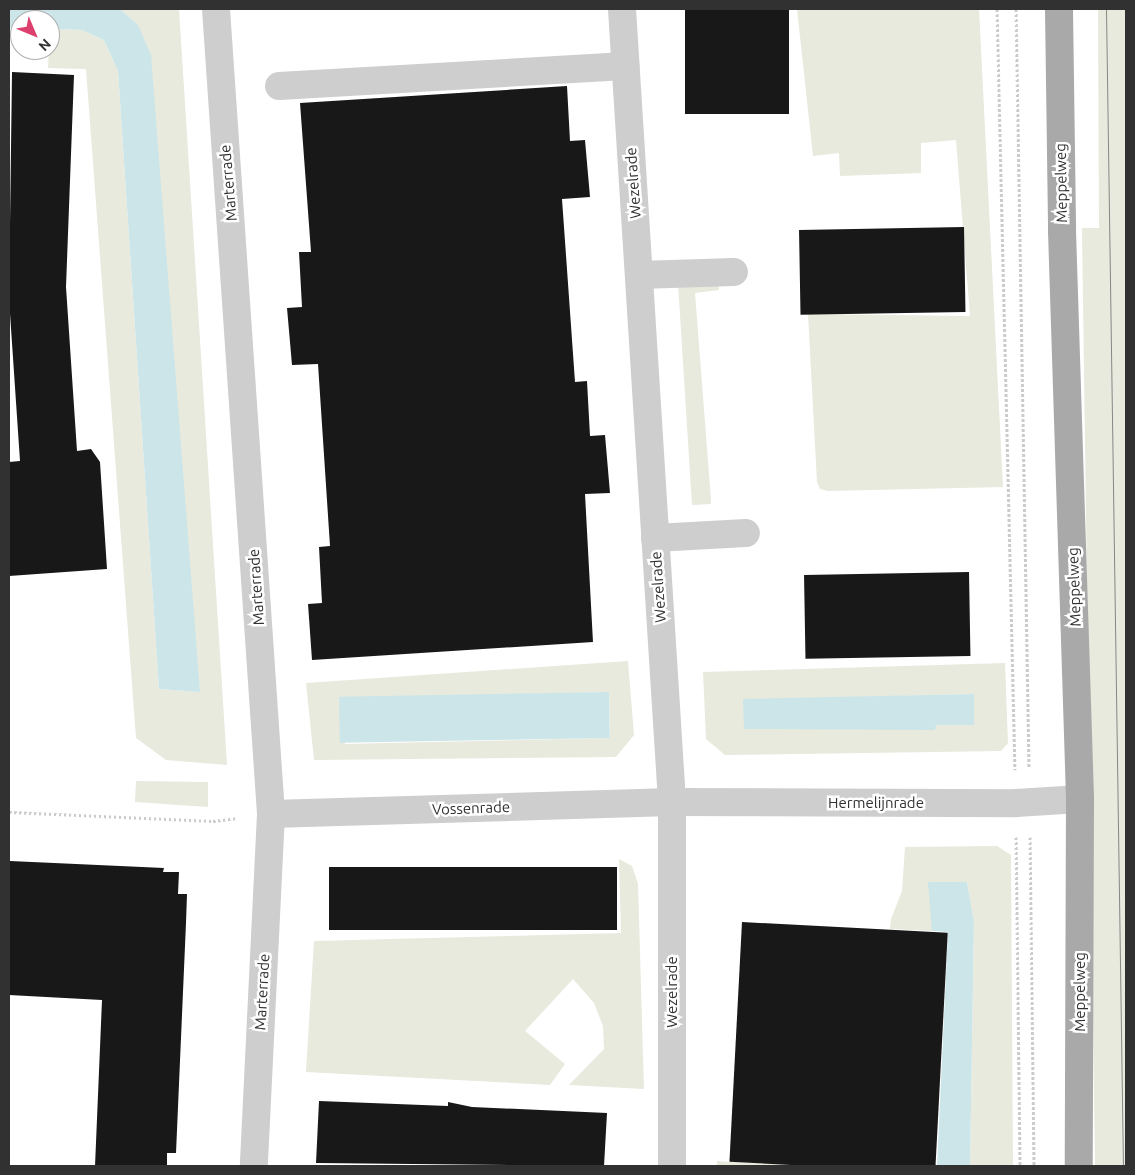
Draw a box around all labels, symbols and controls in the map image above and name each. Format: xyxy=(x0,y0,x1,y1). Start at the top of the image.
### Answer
north arrow xyxy=(10,10,60,60)
text: N xyxy=(36,36,54,54)
street label: Meppelweg xyxy=(1051,143,1071,223)
street label: Marterrade xyxy=(216,144,240,222)
street label: Wezelrade xyxy=(622,147,644,219)
street label: Meppelweg xyxy=(1064,547,1084,627)
street label: Marterrade xyxy=(244,548,268,626)
street label: Wezelrade xyxy=(647,551,669,623)
street label: Hermelijnrade xyxy=(828,794,924,812)
street label: Vossenrade xyxy=(432,798,510,818)
street label: Meppelweg xyxy=(1071,952,1089,1032)
street label: Marterrade xyxy=(251,953,273,1031)
street label: Wezelrade xyxy=(663,956,681,1028)

